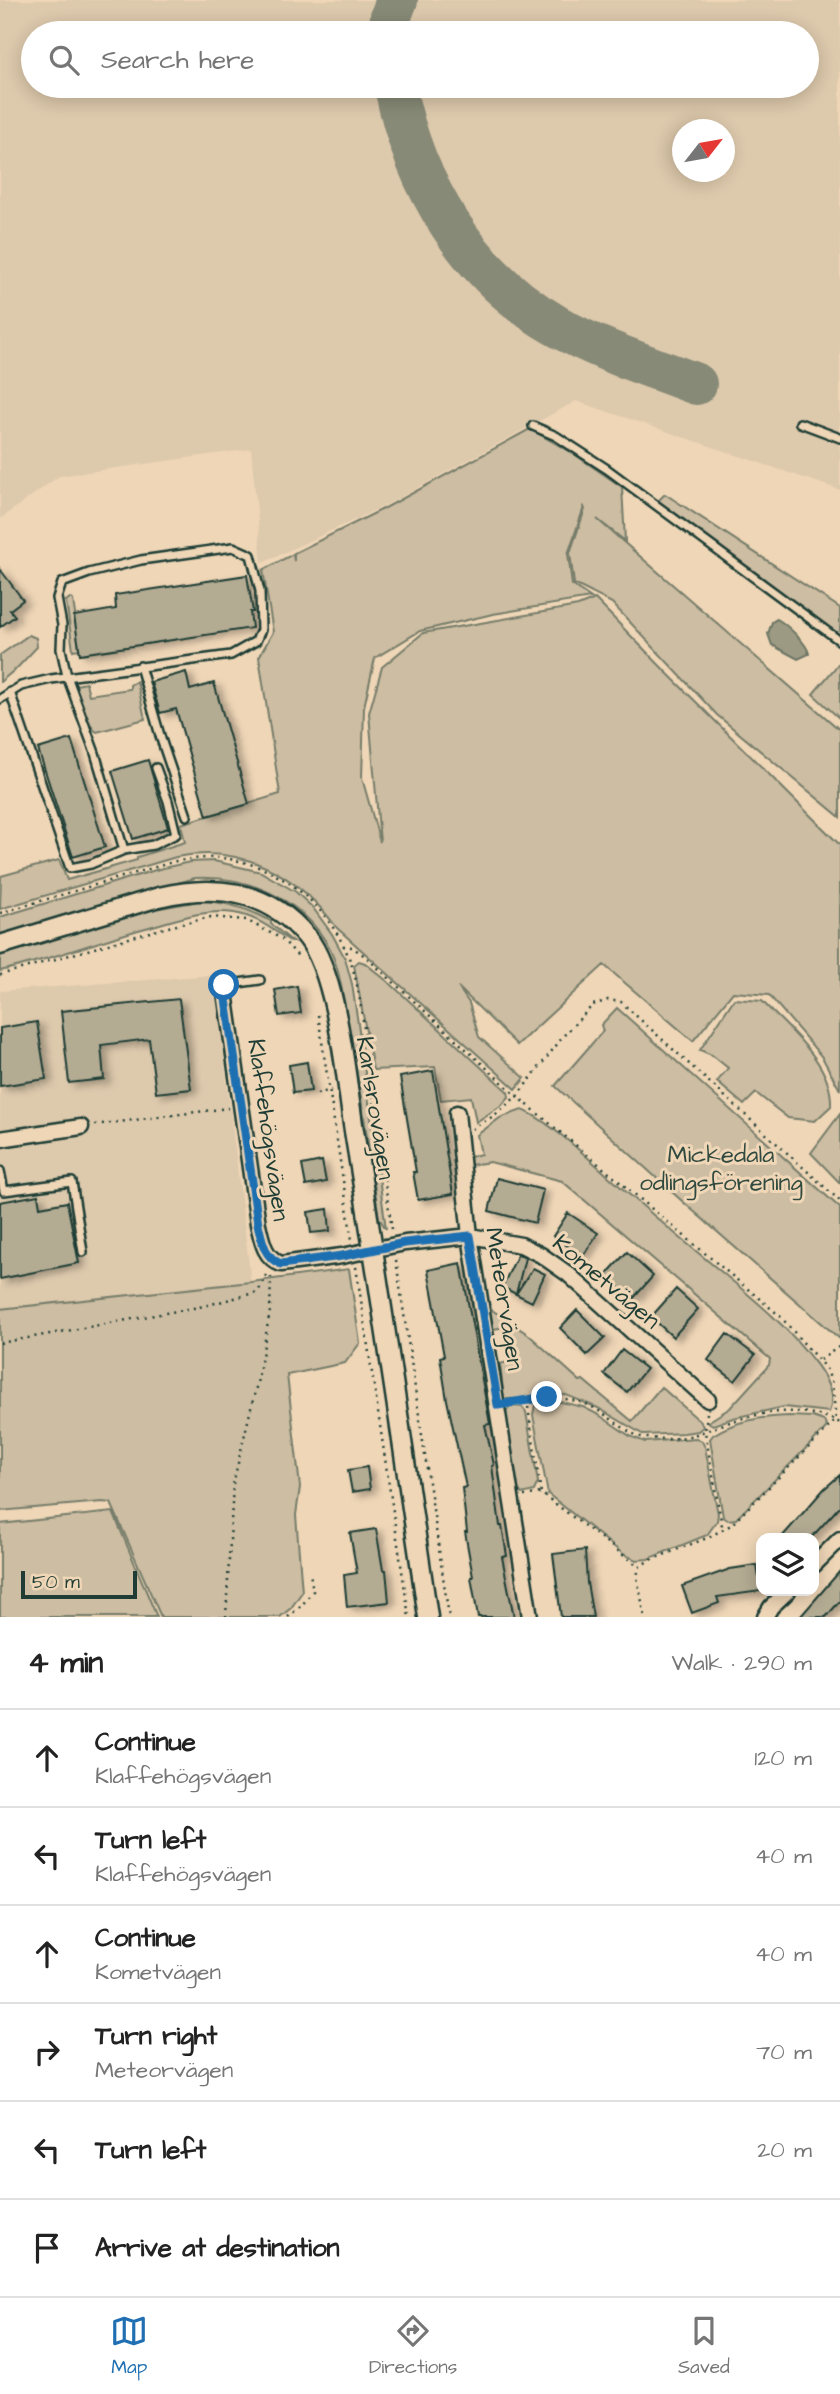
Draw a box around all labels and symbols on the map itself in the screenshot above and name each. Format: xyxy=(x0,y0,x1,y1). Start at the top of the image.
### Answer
north arrow xyxy=(672,119,735,182)
route start xyxy=(208,969,239,1000)
street label: Karlsrovägen xyxy=(346,1034,403,1182)
street label: Klaffehögsvägen xyxy=(237,1037,298,1224)
park label: Mickedala odlingsförening xyxy=(639,1138,803,1201)
street label: Meteorvägen xyxy=(475,1225,532,1373)
street label: Kometvägen xyxy=(544,1227,667,1338)
route end xyxy=(531,1381,562,1412)
scale bar xyxy=(21,1568,136,1600)

